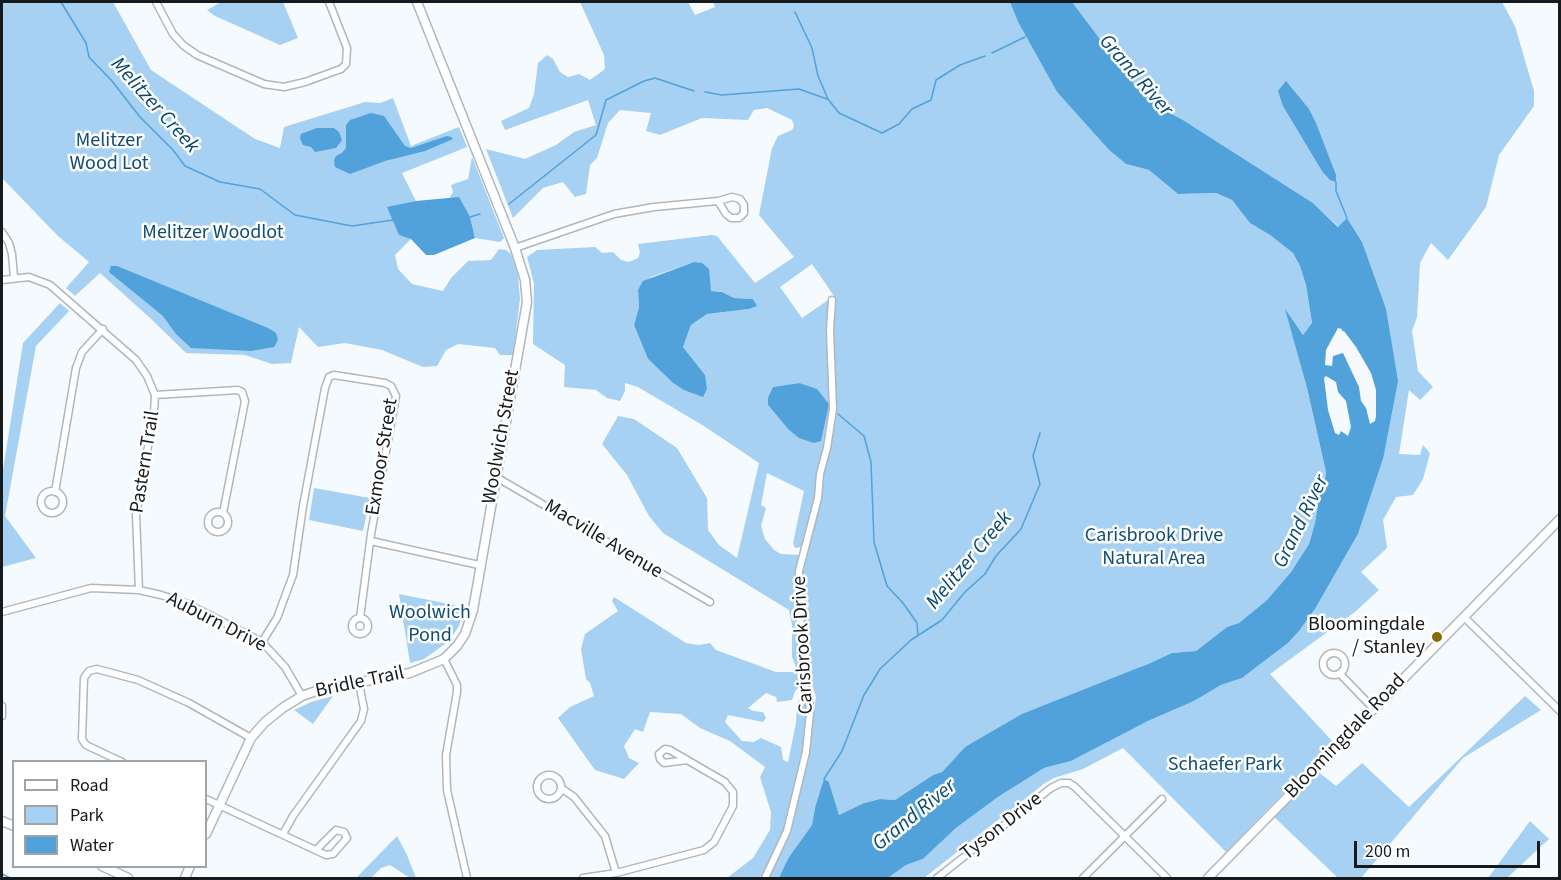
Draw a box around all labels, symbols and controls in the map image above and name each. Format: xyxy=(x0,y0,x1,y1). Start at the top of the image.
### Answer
water label: Grand River xyxy=(1093,30,1177,122)
water label: Melitzer Creek xyxy=(104,53,204,159)
park label: Melitzer Wood Lot xyxy=(69,130,149,177)
park label: Melitzer Woodlot xyxy=(142,222,284,246)
street label: Woolwich Street xyxy=(478,368,526,506)
street label: Exmoor Street xyxy=(362,397,404,517)
street label: Pastern Trail xyxy=(126,409,166,515)
water label: Grand River xyxy=(1269,471,1335,573)
street label: Macville Avenue xyxy=(539,495,667,585)
water label: Melitzer Creek xyxy=(922,507,1018,615)
park label: Carisbrook Drive Natural Area xyxy=(1085,525,1223,572)
street label: Carisbrook Drive xyxy=(788,575,820,715)
street label: Auburn Drive xyxy=(162,588,270,658)
park label: Woolwich Pond xyxy=(389,602,471,649)
place label: Bloomingdale / Stanley xyxy=(1308,614,1425,661)
marker: Bloomingdale / Stanley xyxy=(1430,630,1444,644)
street label: Bridle Trail xyxy=(313,662,407,704)
street label: Bloomingdale Road xyxy=(1280,670,1412,804)
park label: Schaefer Park xyxy=(1168,754,1282,778)
legend xyxy=(12,760,207,868)
text: Road xyxy=(70,773,109,798)
water label: Grand River xyxy=(868,775,962,857)
street label: Tyson Drive xyxy=(956,788,1048,866)
text: Park xyxy=(70,803,104,828)
scale bar xyxy=(1357,829,1543,867)
text: Water xyxy=(70,833,114,858)
text: 200 m xyxy=(1365,839,1410,864)

